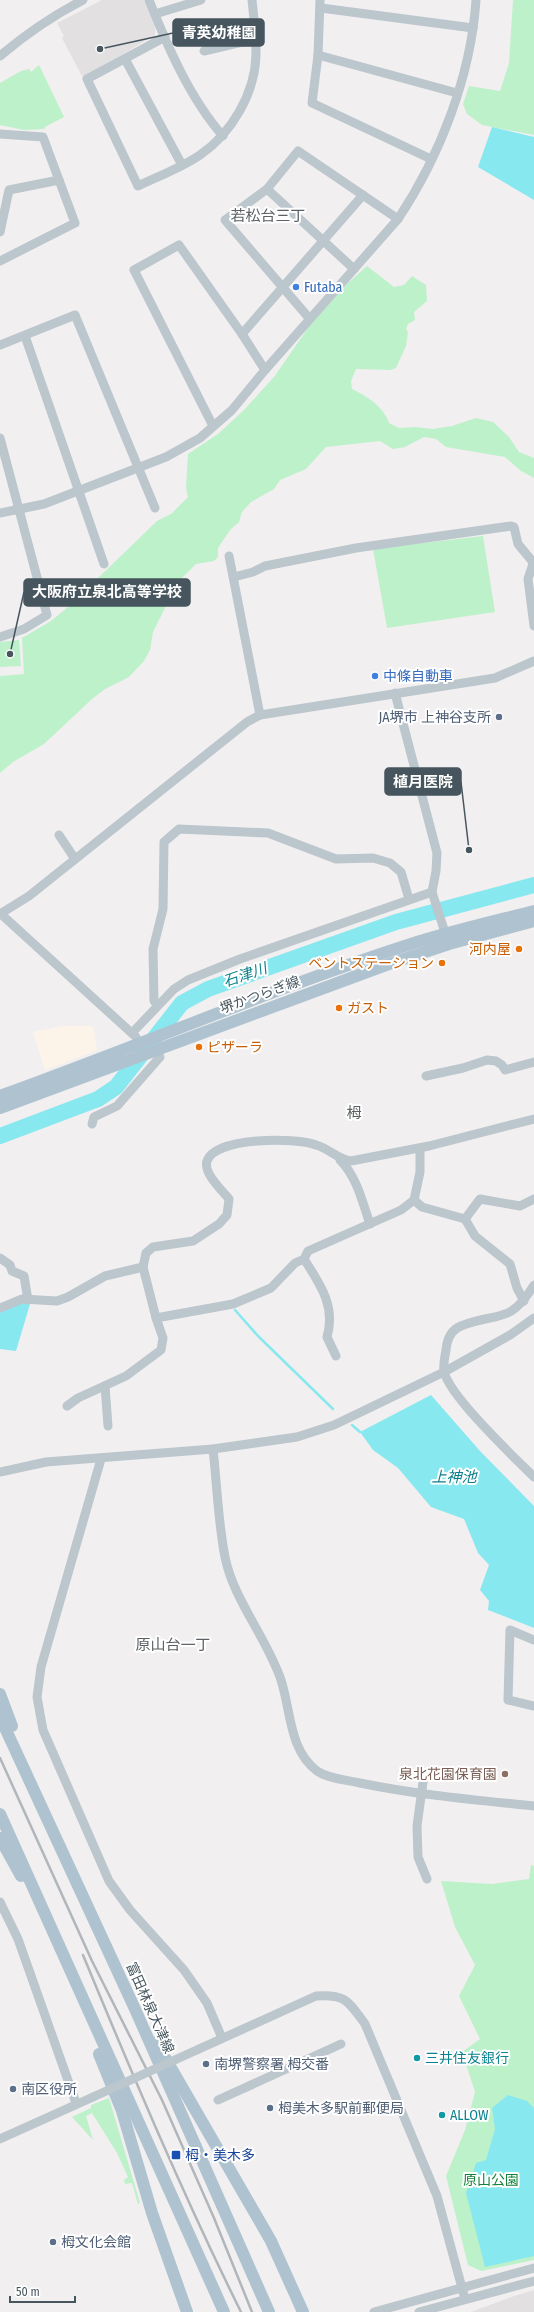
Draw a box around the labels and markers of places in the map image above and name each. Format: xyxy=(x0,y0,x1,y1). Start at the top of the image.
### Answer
callout: 青英幼稚園 xyxy=(173,19,264,46)
place label: Futaba xyxy=(304,279,343,296)
marker: Futaba xyxy=(291,282,301,292)
callout: 大阪府立泉北高等学校 xyxy=(24,579,190,606)
place label: 中條自動車 xyxy=(383,668,453,685)
marker: 中條自動車 xyxy=(370,671,380,681)
place label: JA堺市 上神谷支所 xyxy=(379,709,491,726)
marker: JA堺市 上神谷支所 xyxy=(494,712,504,722)
callout: 植月医院 xyxy=(385,768,461,795)
place label: 河内屋 xyxy=(469,941,511,958)
marker: 河内屋 xyxy=(514,944,524,954)
place label: ベントステーション xyxy=(308,955,434,972)
marker: ベントステーション xyxy=(437,958,447,968)
place label: ガスト xyxy=(347,1000,389,1017)
marker: ガスト xyxy=(334,1003,344,1013)
place label: ピザーラ xyxy=(207,1039,263,1056)
marker: ピザーラ xyxy=(194,1042,204,1052)
place label: 泉北花園保育園 xyxy=(399,1766,497,1783)
marker: 泉北花園保育園 xyxy=(500,1769,510,1779)
place label: 三井住友銀行 xyxy=(425,2050,509,2067)
marker: 三井住友銀行 xyxy=(412,2053,422,2063)
place label: 南堺警察署 栂交番 xyxy=(214,2056,329,2073)
marker: 南堺警察署 栂交番 xyxy=(201,2059,211,2069)
place label: 南区役所 xyxy=(21,2081,77,2098)
marker: 南区役所 xyxy=(8,2084,18,2094)
place label: 栂美木多駅前郵便局 xyxy=(278,2100,404,2117)
marker: 栂美木多駅前郵便局 xyxy=(265,2103,275,2113)
place label: ALLOW xyxy=(450,2107,489,2124)
marker: ALLOW xyxy=(437,2110,447,2120)
place label: 栂・美木多 xyxy=(185,2147,255,2164)
marker: 栂・美木多 xyxy=(170,2149,182,2161)
place label: 栂文化会館 xyxy=(61,2234,131,2251)
marker: 栂文化会館 xyxy=(48,2237,58,2247)

